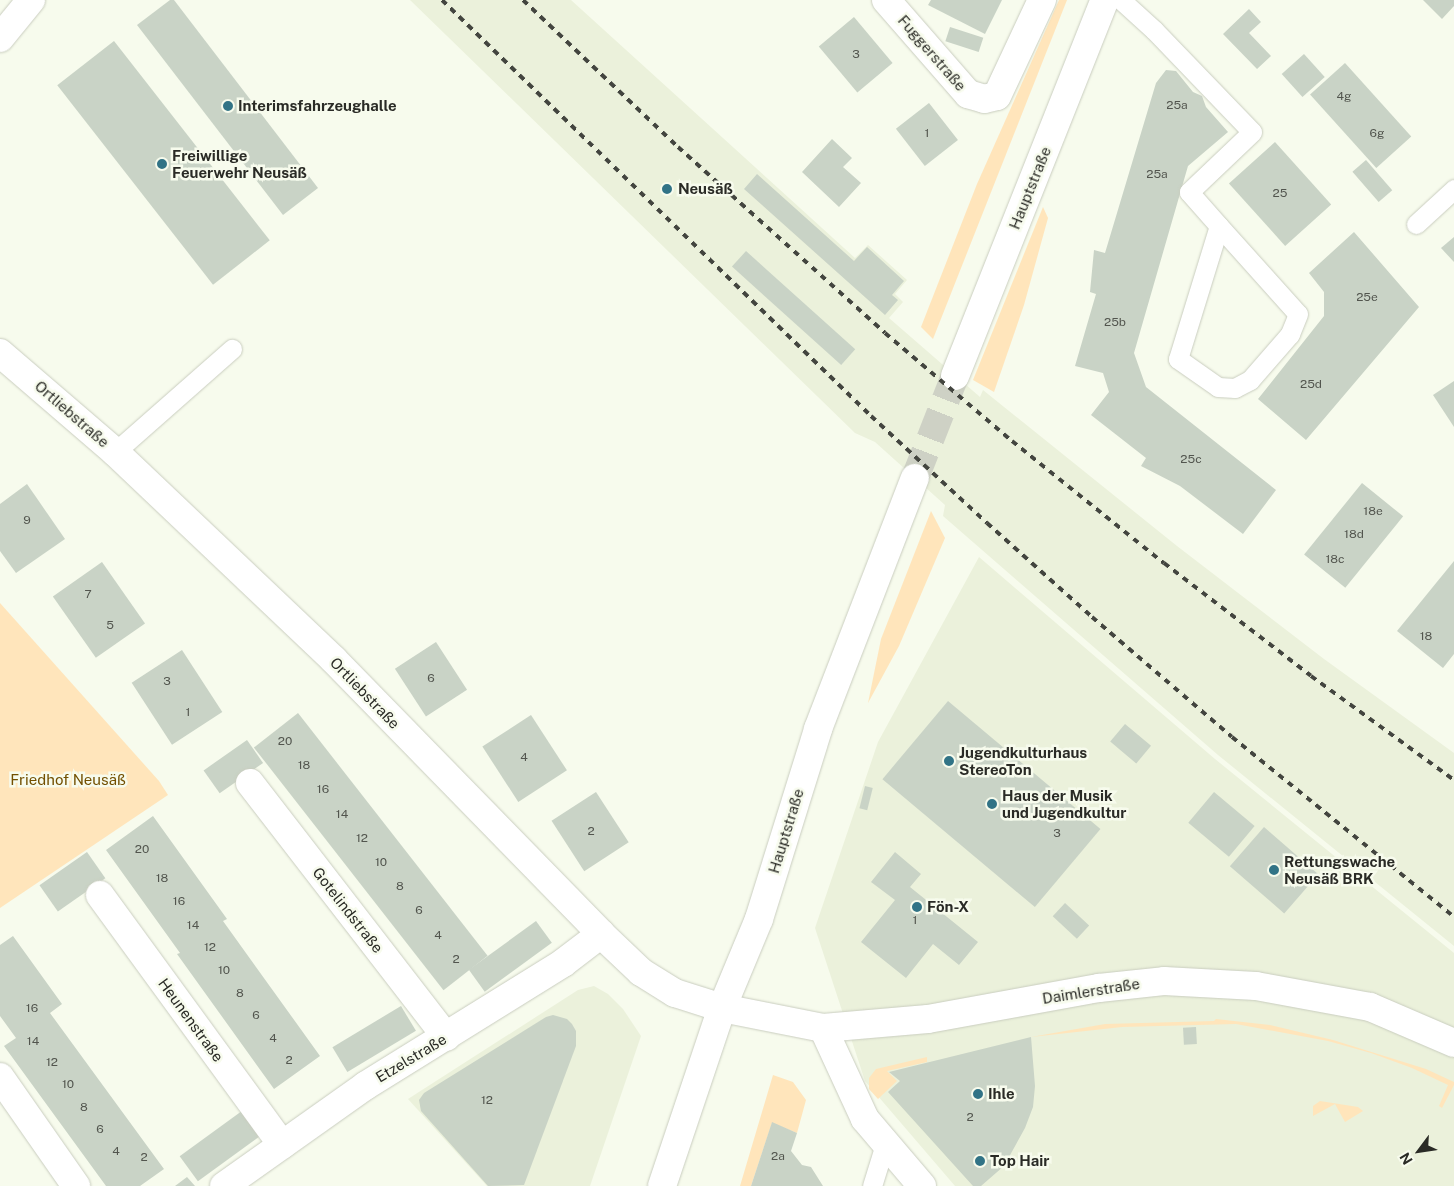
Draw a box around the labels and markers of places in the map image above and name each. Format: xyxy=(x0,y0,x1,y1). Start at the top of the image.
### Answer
place label: Interimsfahrzeughalle xyxy=(238,97,397,115)
marker: Interimsfahrzeughalle xyxy=(222,100,234,112)
place label: Freiwillige Feuerwehr Neusäß xyxy=(172,146,307,181)
marker: Freiwillige Feuerwehr Neusäß xyxy=(156,158,168,170)
place label: Neusäß xyxy=(678,180,733,198)
marker: Neusäß xyxy=(660,182,674,196)
place label: Jugendkulturhaus StereoTon xyxy=(959,743,1087,778)
marker: Jugendkulturhaus StereoTon xyxy=(943,755,955,767)
place label: Haus der Musik und Jugendkultur xyxy=(1002,786,1126,821)
marker: Haus der Musik und Jugendkultur xyxy=(986,798,998,810)
place label: Rettungswache Neusäß BRK xyxy=(1284,852,1395,887)
marker: Rettungswache Neusäß BRK xyxy=(1268,864,1280,876)
place label: Fön-X xyxy=(927,898,969,916)
marker: Fön-X xyxy=(911,901,923,913)
place label: Ihle xyxy=(988,1085,1015,1103)
marker: Ihle xyxy=(972,1088,984,1100)
place label: Top Hair xyxy=(990,1152,1049,1170)
marker: Top Hair xyxy=(974,1155,986,1167)

